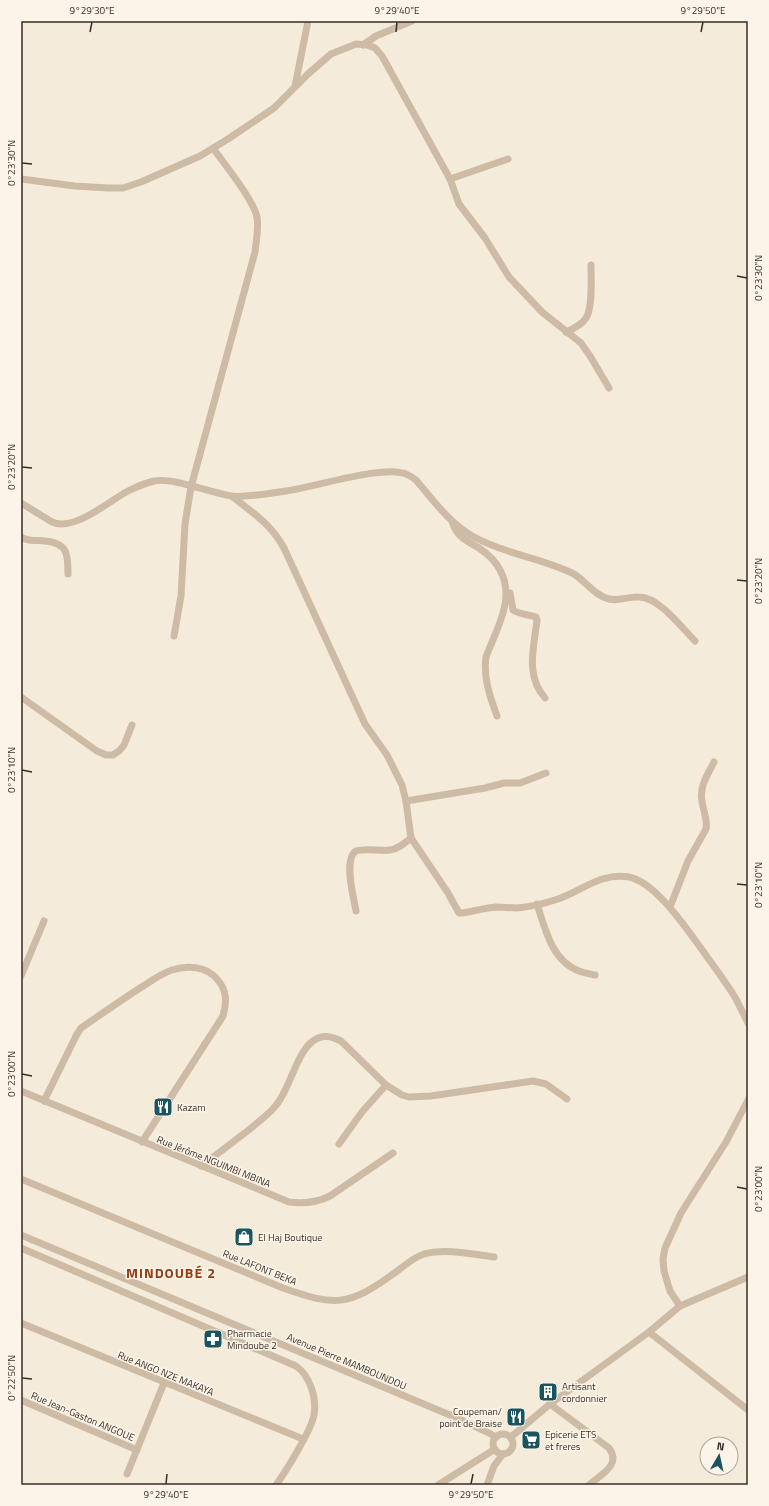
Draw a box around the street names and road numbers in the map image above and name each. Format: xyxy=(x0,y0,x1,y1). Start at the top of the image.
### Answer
street label: Rue Jérôme NGUIMBI MBINA xyxy=(155,1132,273,1191)
street label: Rue LAFONT BEKA xyxy=(220,1246,299,1289)
street label: Avenue Pierre MAMBOUNDOU xyxy=(285,1329,409,1394)
street label: Rue ANGO NZE MAKAYA xyxy=(115,1347,216,1400)
street label: Rue Jean-Gaston ANGOUE xyxy=(29,1388,137,1445)

